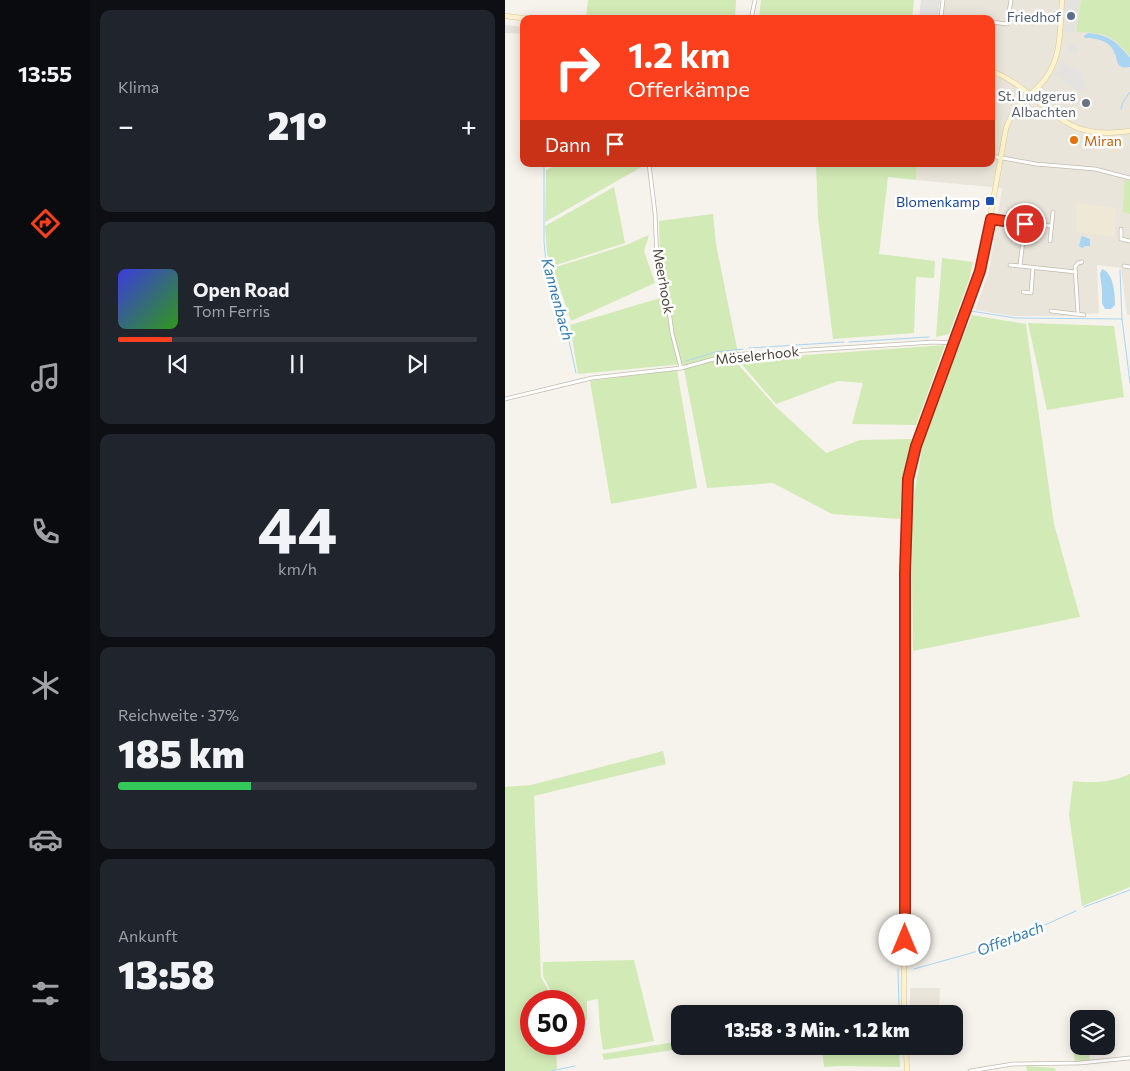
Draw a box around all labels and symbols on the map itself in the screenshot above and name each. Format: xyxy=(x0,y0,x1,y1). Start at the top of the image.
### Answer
place label: Friedhof xyxy=(1007,8,1061,25)
marker: Friedhof xyxy=(1065,10,1077,22)
place label: St. Ludgerus Albachten xyxy=(998,87,1076,120)
marker: St. Ludgerus Albachten xyxy=(1080,97,1092,109)
place label: Miran xyxy=(1084,132,1122,149)
marker: Miran xyxy=(1068,134,1080,146)
place label: Blomenkamp xyxy=(896,193,980,210)
marker: Blomenkamp xyxy=(984,195,996,207)
pin xyxy=(1004,203,1046,245)
street label: Meerhook xyxy=(650,247,678,315)
water label: Kannenbach xyxy=(538,256,578,342)
street label: Möselerhook xyxy=(714,342,800,368)
position arrow xyxy=(878,913,930,965)
water label: Offerbach xyxy=(974,917,1046,959)
speed limit sign: 50 xyxy=(520,990,585,1055)

